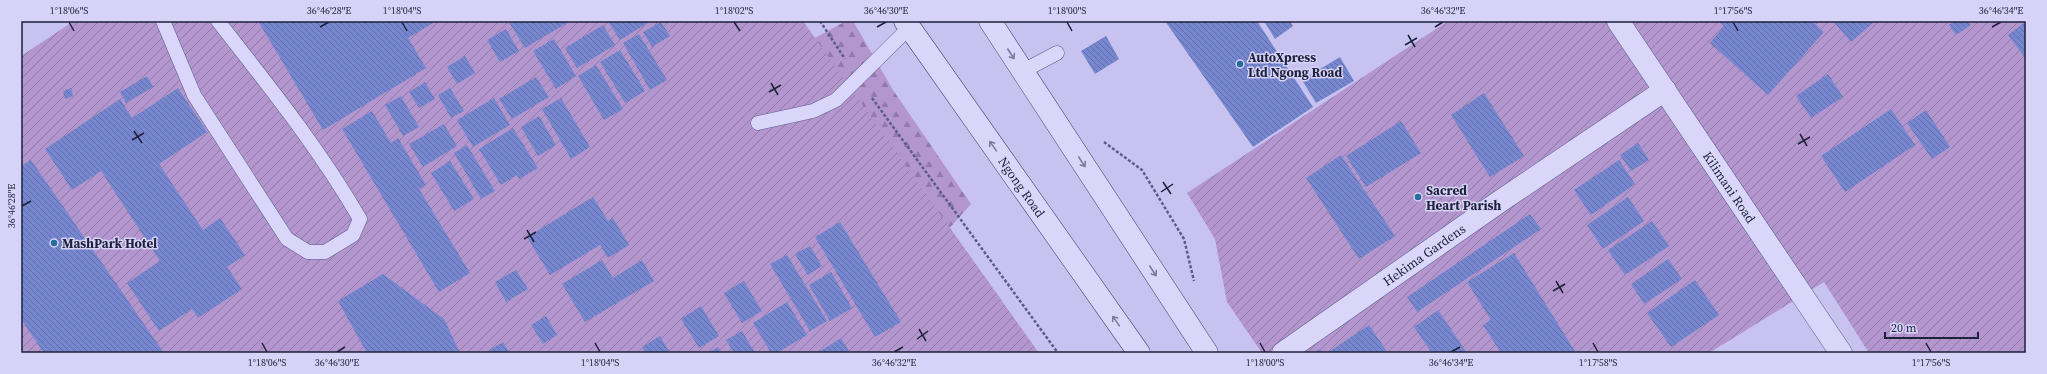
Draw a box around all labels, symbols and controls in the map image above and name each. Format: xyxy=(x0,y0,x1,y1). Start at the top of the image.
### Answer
text: 1°18'06"S xyxy=(50,4,88,17)
text: 36°46'28"E xyxy=(307,4,351,17)
text: 1°18'04"S xyxy=(383,4,421,17)
text: 1°18'02"S xyxy=(715,4,753,17)
text: 36°46'30"E xyxy=(864,4,908,17)
text: 1°18'00"S xyxy=(1048,4,1086,17)
text: 36°46'32"E xyxy=(1421,4,1465,17)
text: 1°17'56"S xyxy=(1714,4,1752,17)
text: 36°46'34"E xyxy=(1979,4,2023,17)
one-way arrow xyxy=(1007,48,1016,59)
place label: AutoXpress Ltd Ngong Road xyxy=(1248,49,1342,81)
marker: AutoXpress Ltd Ngong Road xyxy=(1235,59,1245,69)
one-way arrow xyxy=(989,141,997,152)
street label: Kilimani Road xyxy=(1699,148,1760,227)
street label: Ngong Road xyxy=(995,153,1049,221)
one-way arrow xyxy=(1078,157,1087,168)
place label: Sacred Heart Parish xyxy=(1426,182,1501,214)
text: 36°46'28"E xyxy=(5,184,18,228)
marker: Sacred Heart Parish xyxy=(1413,192,1423,202)
street label: Hekima Gardens xyxy=(1379,219,1469,289)
place label: MashPark Hotel xyxy=(62,235,157,252)
marker: MashPark Hotel xyxy=(49,238,59,248)
one-way arrow xyxy=(1150,265,1158,277)
scale bar xyxy=(1885,314,1978,340)
one-way arrow xyxy=(1112,316,1120,327)
text: 20 m xyxy=(1891,320,1917,336)
text: 1°18'06"S xyxy=(248,356,286,369)
text: 36°46'30"E xyxy=(315,356,359,369)
text: 1°18'04"S xyxy=(581,356,619,369)
text: 36°46'32"E xyxy=(872,356,916,369)
text: 1°18'00"S xyxy=(1246,356,1284,369)
text: 36°46'34"E xyxy=(1429,356,1473,369)
text: 1°17'58"S xyxy=(1579,356,1617,369)
text: 1°17'56"S xyxy=(1912,356,1950,369)

